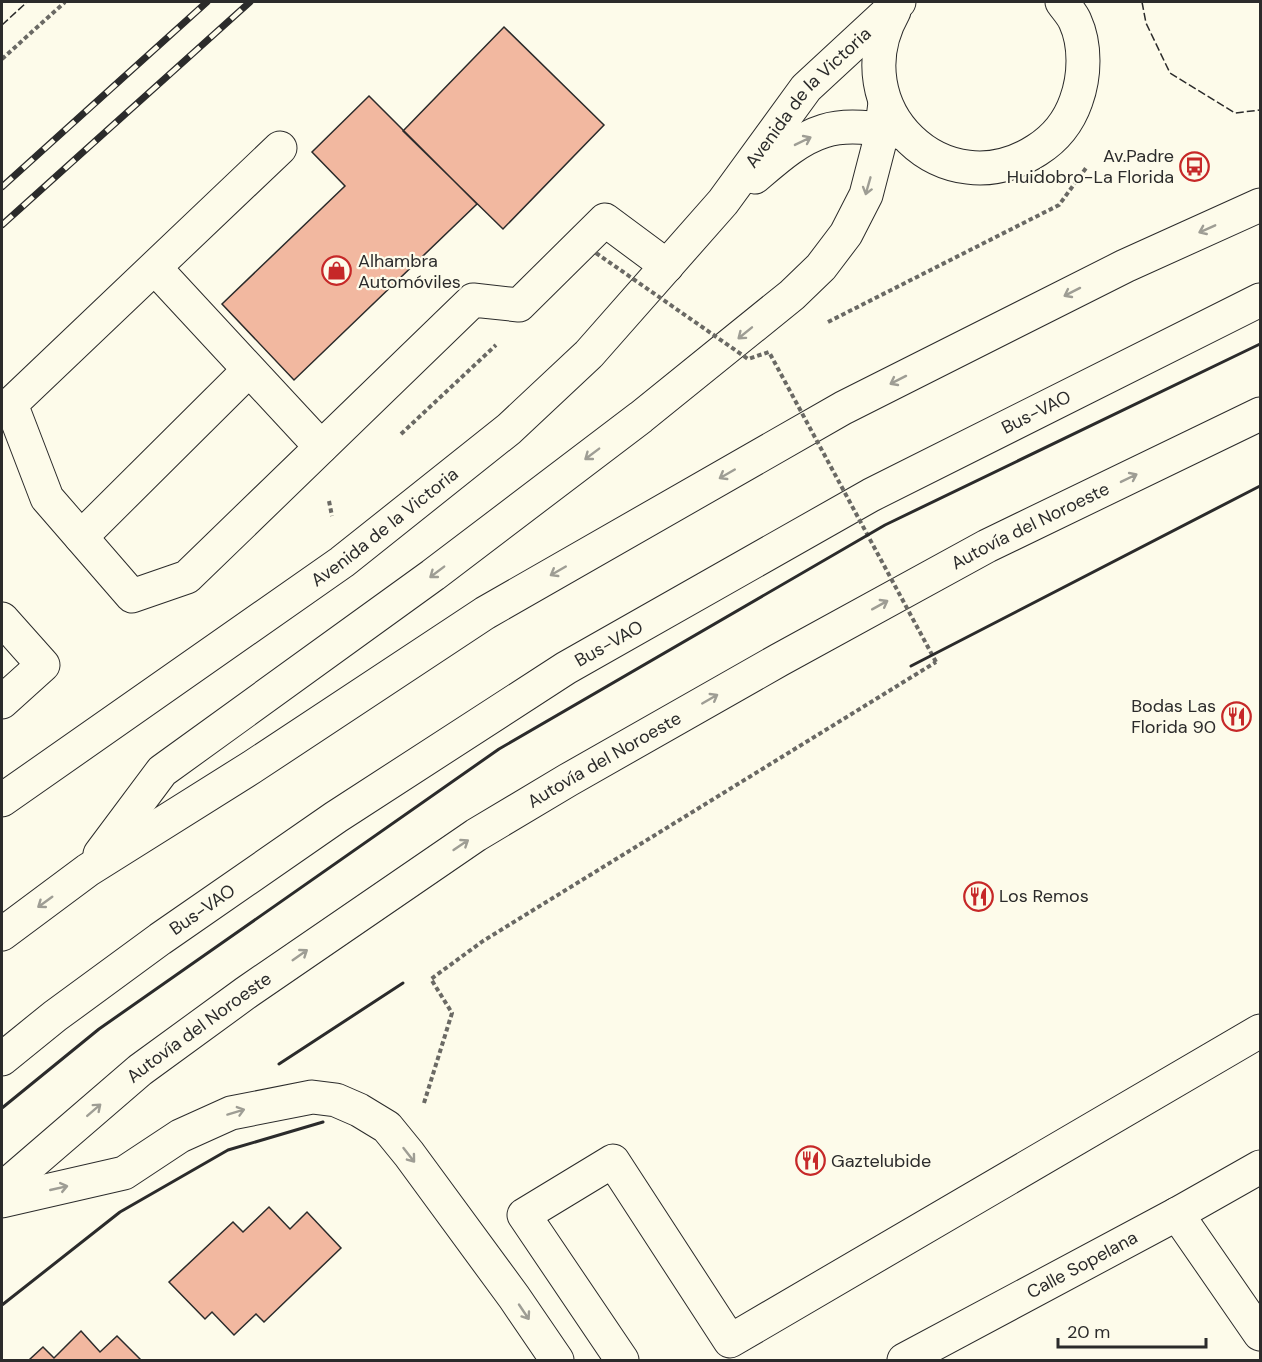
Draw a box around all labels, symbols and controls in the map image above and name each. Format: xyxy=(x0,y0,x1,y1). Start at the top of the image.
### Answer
street label: Avenida de la Victoria xyxy=(740,22,876,173)
one-way arrow xyxy=(793,135,811,147)
place label: Av.Padre Huidobro-La Florida xyxy=(1007,144,1174,189)
bus stop icon: Av.Padre Huidobro-La Florida xyxy=(1179,150,1211,182)
one-way arrow xyxy=(862,176,873,195)
one-way arrow xyxy=(1199,224,1217,235)
place label: Alhambra Automóviles xyxy=(358,249,461,294)
shop icon: Alhambra Automóviles xyxy=(321,255,353,287)
one-way arrow xyxy=(1064,287,1082,299)
one-way arrow xyxy=(738,326,753,340)
one-way arrow xyxy=(890,375,908,386)
street label: Bus-VAO xyxy=(997,385,1075,440)
one-way arrow xyxy=(585,448,601,461)
street label: Avenida de la Victoria xyxy=(306,462,463,592)
one-way arrow xyxy=(719,469,736,481)
one-way arrow xyxy=(1119,471,1137,483)
street label: Autovía del Noroeste xyxy=(947,477,1113,575)
one-way arrow xyxy=(429,566,445,578)
one-way arrow xyxy=(550,566,567,578)
one-way arrow xyxy=(871,599,889,610)
street label: Bus-VAO xyxy=(570,615,647,673)
one-way arrow xyxy=(701,693,718,705)
place label: Bodas Las Florida 90 xyxy=(1131,694,1216,739)
restaurant icon: Bodas Las Florida 90 xyxy=(1221,700,1253,732)
street label: Autovía del Noroeste xyxy=(523,706,686,814)
one-way arrow xyxy=(453,839,469,851)
street label: Bus-VAO xyxy=(165,878,240,941)
restaurant icon: Los Remos xyxy=(962,880,994,912)
place label: Los Remos xyxy=(999,884,1089,908)
one-way arrow xyxy=(37,896,53,908)
one-way arrow xyxy=(292,949,308,961)
street label: Autovía del Noroeste xyxy=(122,967,276,1088)
one-way arrow xyxy=(86,1103,102,1116)
one-way arrow xyxy=(226,1106,245,1117)
restaurant icon: Gaztelubide xyxy=(794,1145,826,1177)
one-way arrow xyxy=(402,1147,415,1163)
place label: Gaztelubide xyxy=(831,1149,931,1173)
one-way arrow xyxy=(48,1182,68,1193)
street label: Calle Sopelana xyxy=(1023,1225,1142,1304)
one-way arrow xyxy=(518,1303,530,1320)
scale bar xyxy=(1058,1311,1206,1349)
text: 20 m xyxy=(1067,1320,1110,1344)

